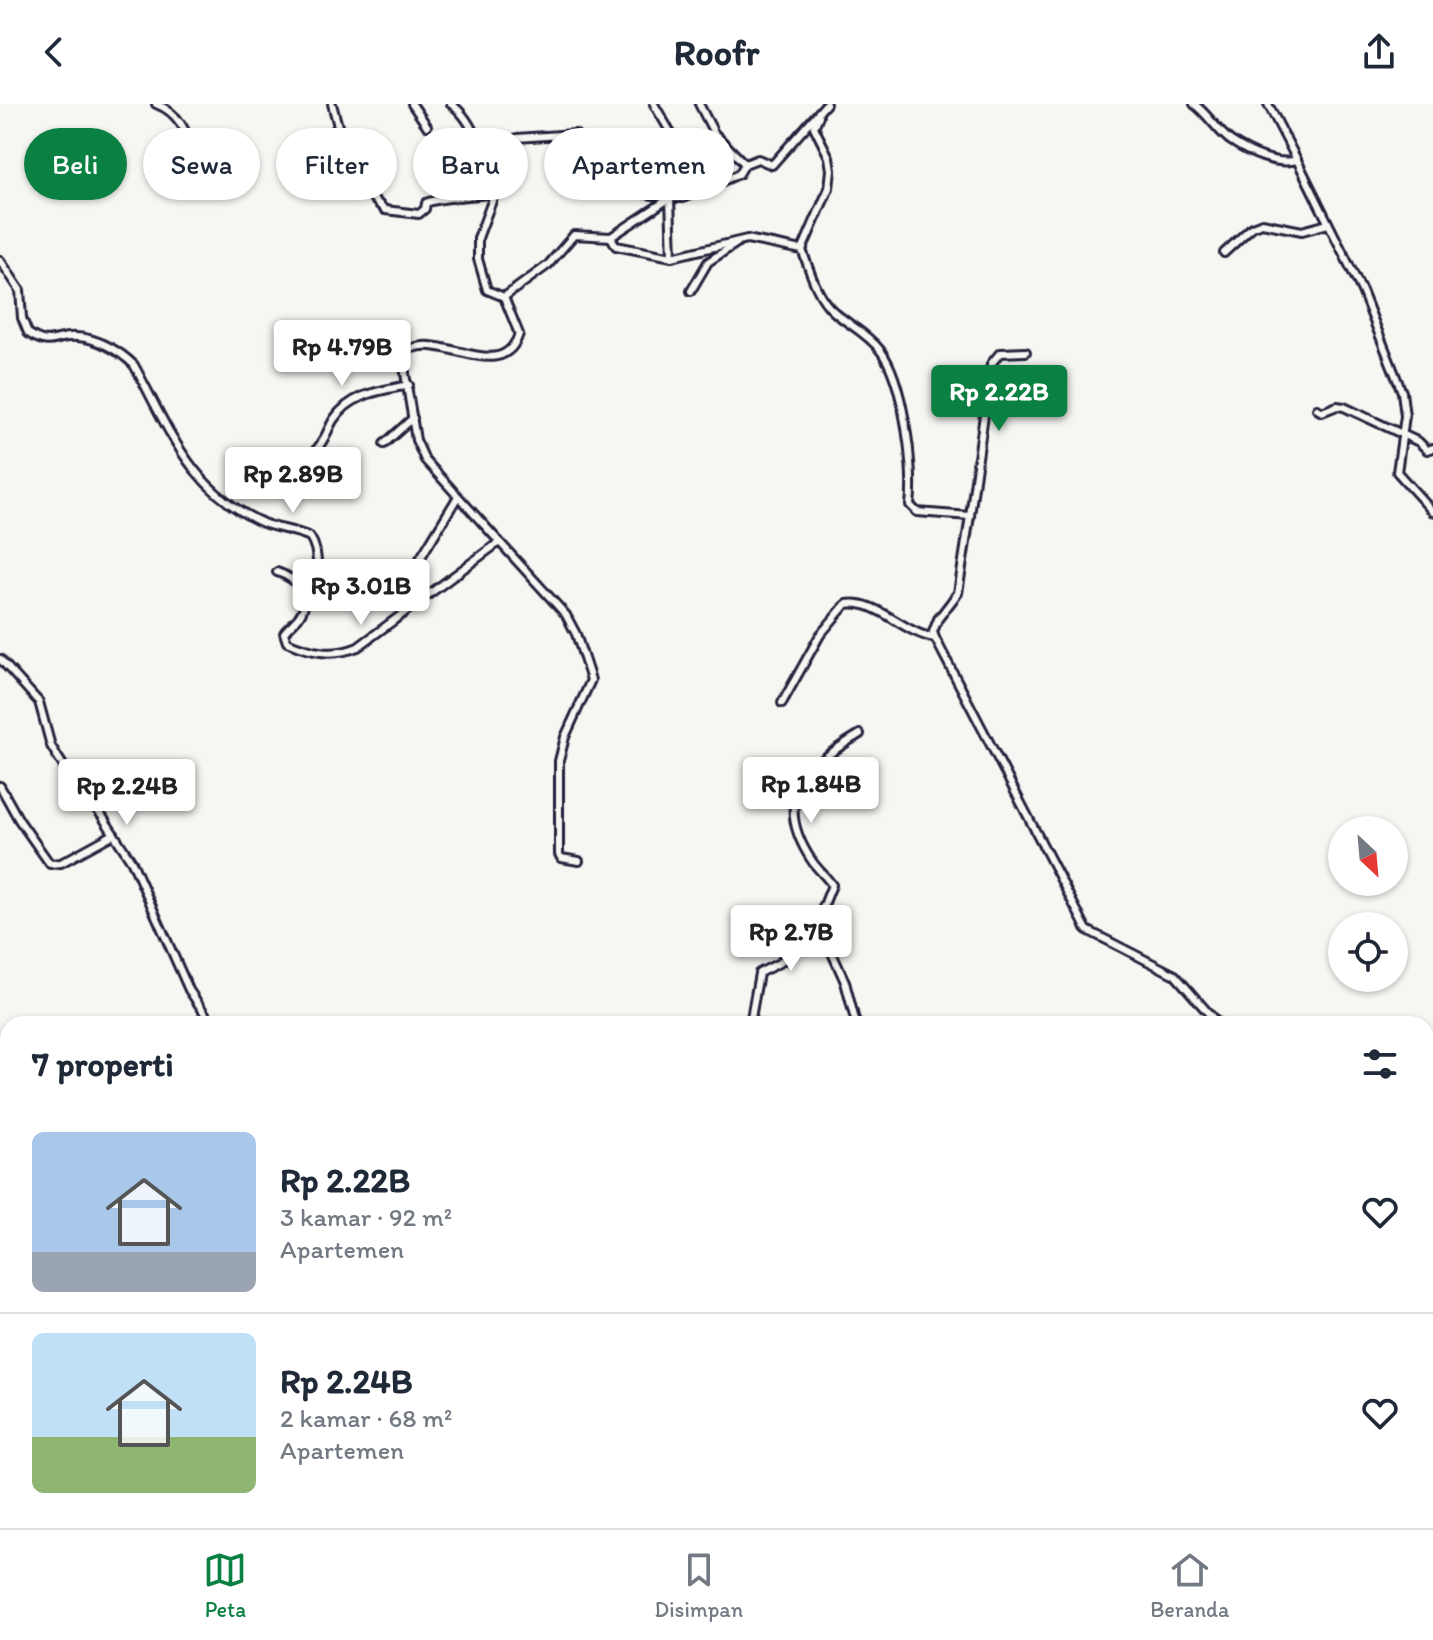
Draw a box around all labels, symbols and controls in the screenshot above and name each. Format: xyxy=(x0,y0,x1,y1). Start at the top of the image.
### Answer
icon: back xyxy=(32,30,76,74)
icon: share xyxy=(1357,30,1401,74)
text: Roofr xyxy=(674,31,759,74)
chip: Beli xyxy=(24,128,127,200)
chip: Sewa xyxy=(143,128,260,200)
chip: Filter xyxy=(276,128,397,200)
chip: Baru xyxy=(413,128,528,200)
chip: Apartemen xyxy=(544,128,734,200)
pin: Rp 4.79B xyxy=(259,320,425,388)
text: Rp 4.79B xyxy=(292,330,392,362)
pin: Rp 2.22B xyxy=(916,365,1082,433)
text: Rp 2.22B xyxy=(949,375,1049,407)
pin: Rp 2.89B xyxy=(210,447,376,515)
text: Rp 2.89B xyxy=(243,457,343,489)
pin: Rp 3.01B xyxy=(278,559,444,627)
text: Rp 3.01B xyxy=(311,569,411,601)
pin: Rp 1.84B xyxy=(728,757,894,825)
pin: Rp 2.24B xyxy=(44,759,210,827)
text: Rp 1.84B xyxy=(761,767,861,799)
text: Rp 2.24B xyxy=(76,769,178,801)
north arrow xyxy=(1328,816,1408,896)
map controls xyxy=(1328,816,1408,992)
pin: Rp 2.7B xyxy=(717,905,865,973)
button: locate xyxy=(1328,912,1408,992)
text: Rp 2.7B xyxy=(749,915,833,947)
icon: filters xyxy=(1358,1042,1402,1086)
text: 7 properti xyxy=(32,1044,174,1085)
text: Rp 2.22B xyxy=(280,1160,410,1201)
icon: home xyxy=(96,1164,192,1260)
icon: heart xyxy=(1358,1190,1402,1234)
text: 3 kamar · 92 m² xyxy=(280,1201,452,1233)
text: Apartemen xyxy=(280,1233,404,1265)
text: Rp 2.24B xyxy=(280,1361,413,1402)
icon: home xyxy=(96,1365,192,1461)
icon: heart xyxy=(1358,1391,1402,1435)
text: 2 kamar · 68 m² xyxy=(280,1402,452,1434)
text: Apartemen xyxy=(280,1434,404,1466)
tab: Peta xyxy=(203,1548,247,1623)
tab: Disimpan xyxy=(654,1548,743,1623)
tab: Beranda xyxy=(1150,1548,1230,1623)

